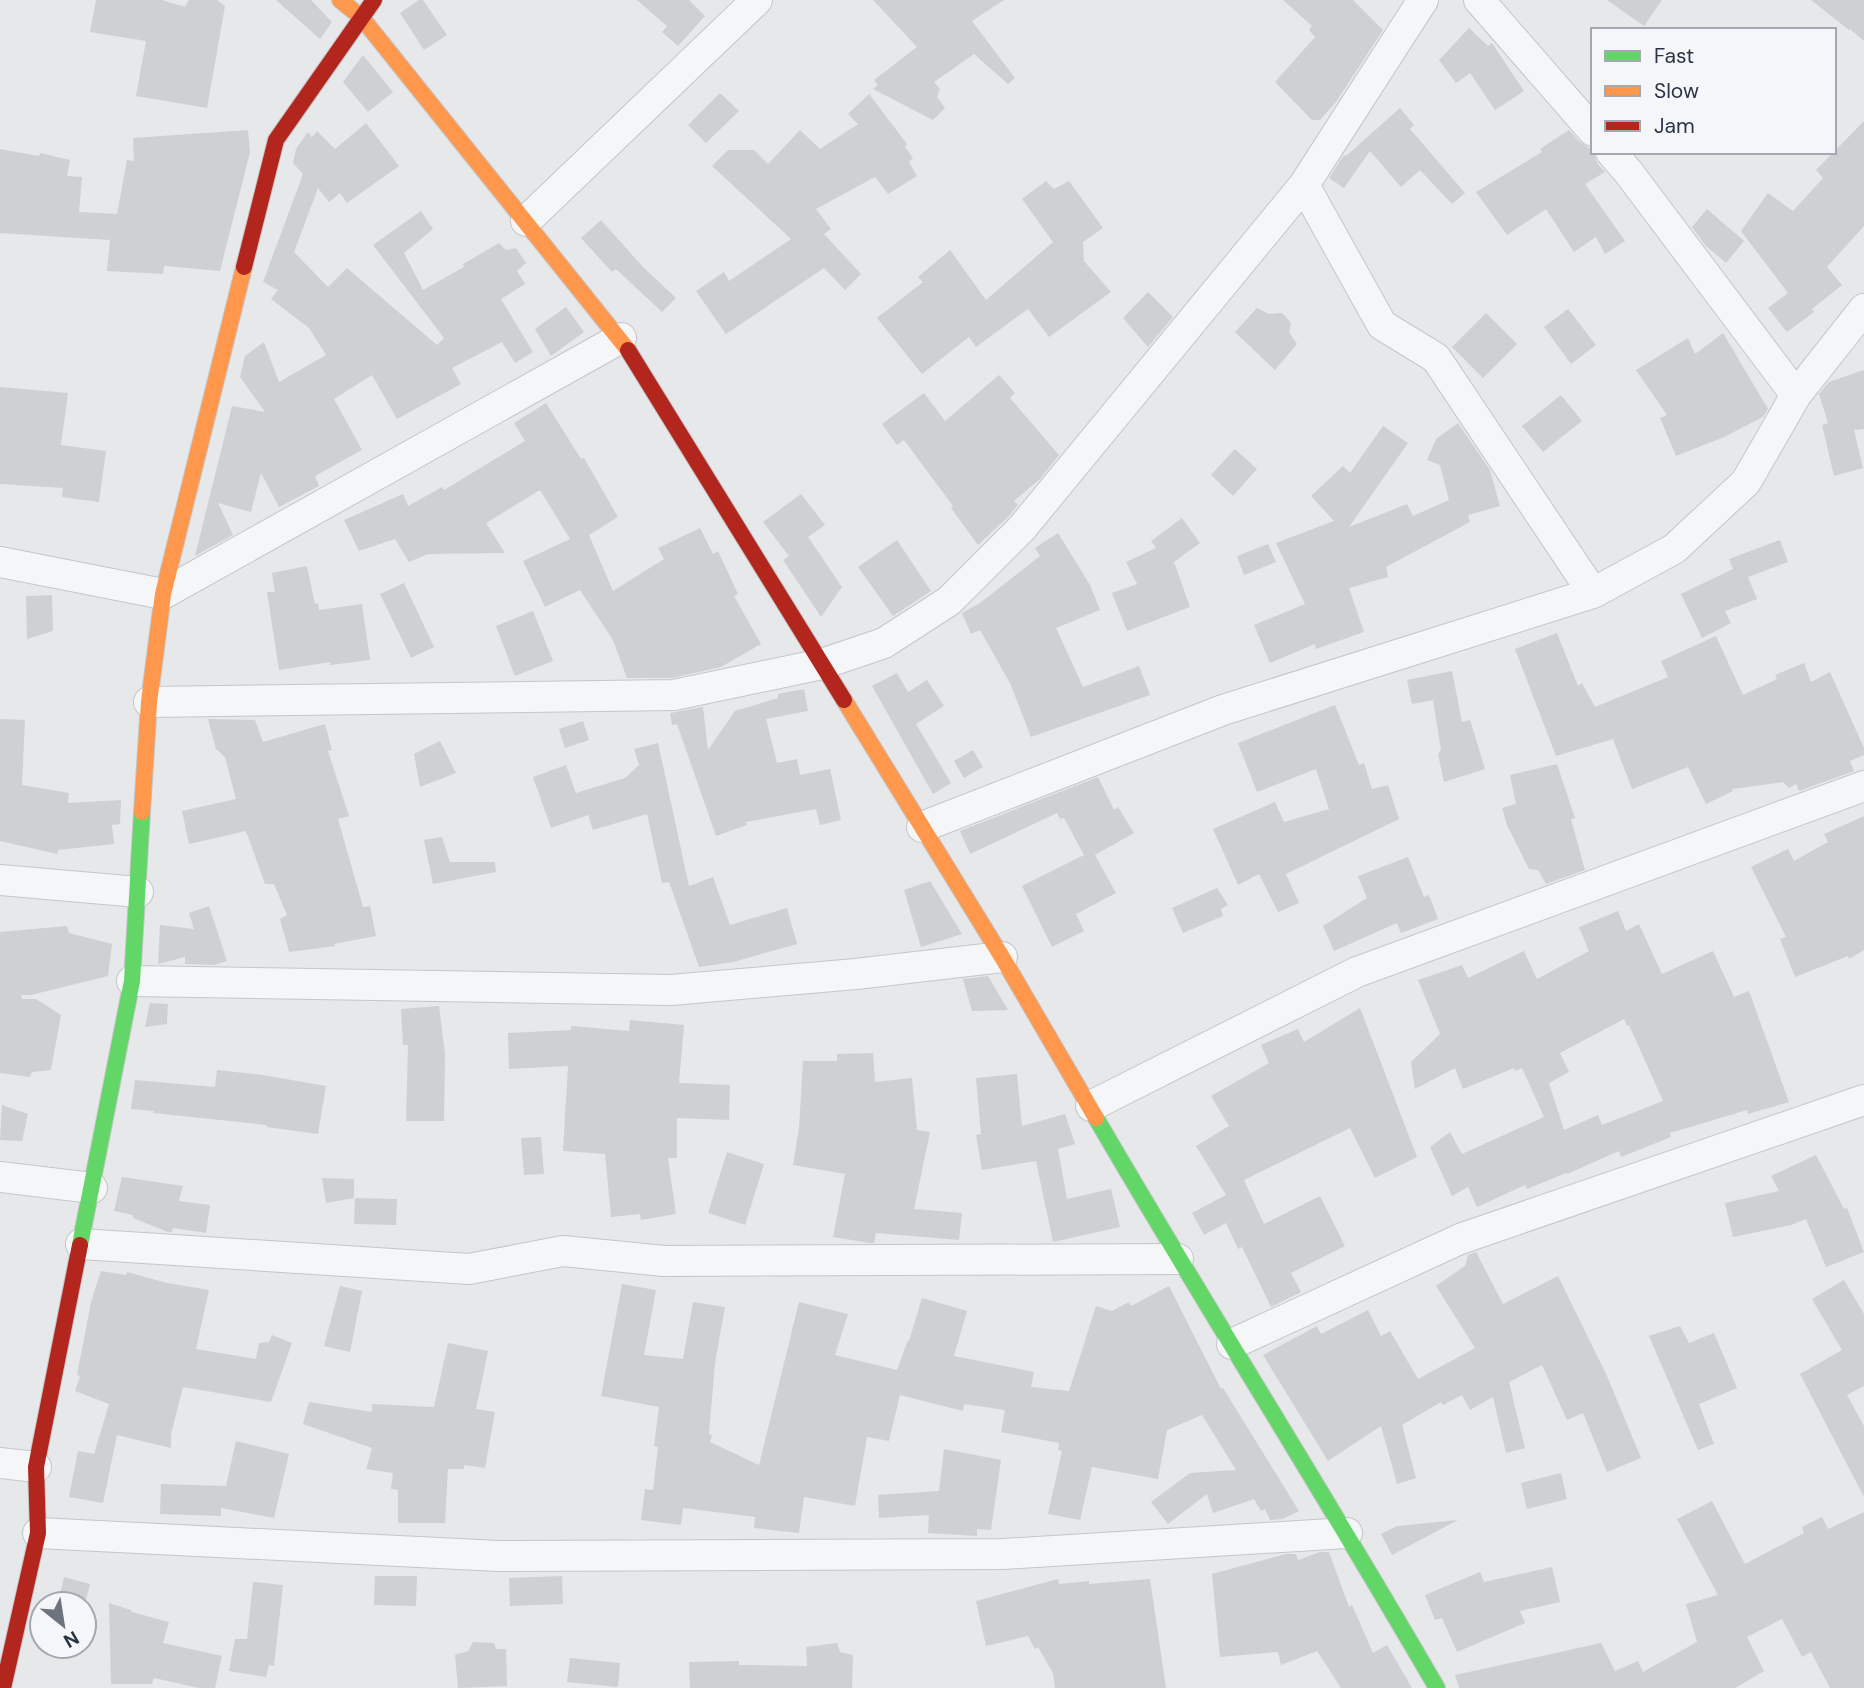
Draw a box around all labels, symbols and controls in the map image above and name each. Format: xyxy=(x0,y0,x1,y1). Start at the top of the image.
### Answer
legend xyxy=(1591,28,1836,154)
text: Fast xyxy=(1654,42,1694,70)
text: Slow xyxy=(1654,77,1699,105)
text: Jam xyxy=(1654,112,1695,140)
north arrow xyxy=(28,1590,98,1660)
text: N xyxy=(59,1625,84,1654)

